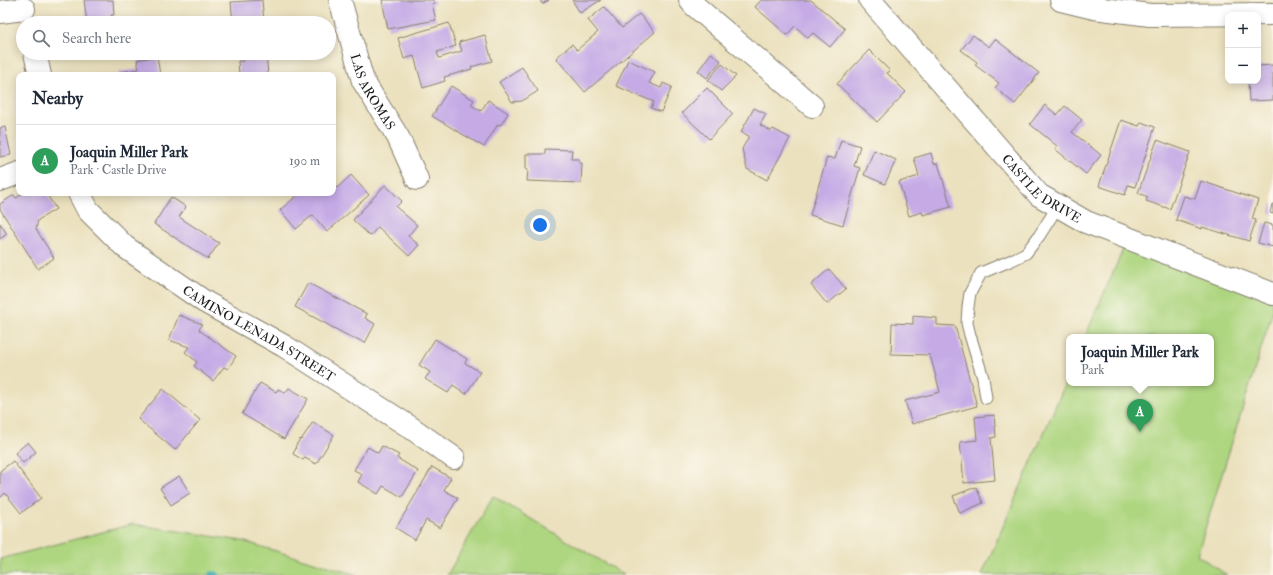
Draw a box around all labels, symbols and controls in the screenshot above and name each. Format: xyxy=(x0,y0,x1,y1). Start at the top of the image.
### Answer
map controls xyxy=(1225,12,1261,84)
button: + xyxy=(1225,12,1261,48)
search box xyxy=(16,16,336,60)
icon: search xyxy=(30,27,52,49)
text: Search here xyxy=(62,29,131,48)
button: − xyxy=(1225,48,1261,84)
street label: LAS AROMAS xyxy=(347,52,398,133)
text: Nearby xyxy=(32,88,83,109)
text: Joaquin Miller Park xyxy=(70,143,188,162)
street label: CASTLE DRIVE xyxy=(998,151,1084,227)
text: A xyxy=(41,153,49,169)
text: 190 m xyxy=(289,153,320,169)
text: Park · Castle Drive xyxy=(70,162,166,178)
your location xyxy=(530,215,550,235)
street label: CAMINO LENADA STREET xyxy=(179,282,338,386)
popup xyxy=(1066,334,1214,386)
text: Joaquin Miller Park xyxy=(1081,343,1199,362)
text: Park xyxy=(1081,362,1105,378)
pin: A xyxy=(1127,399,1153,432)

